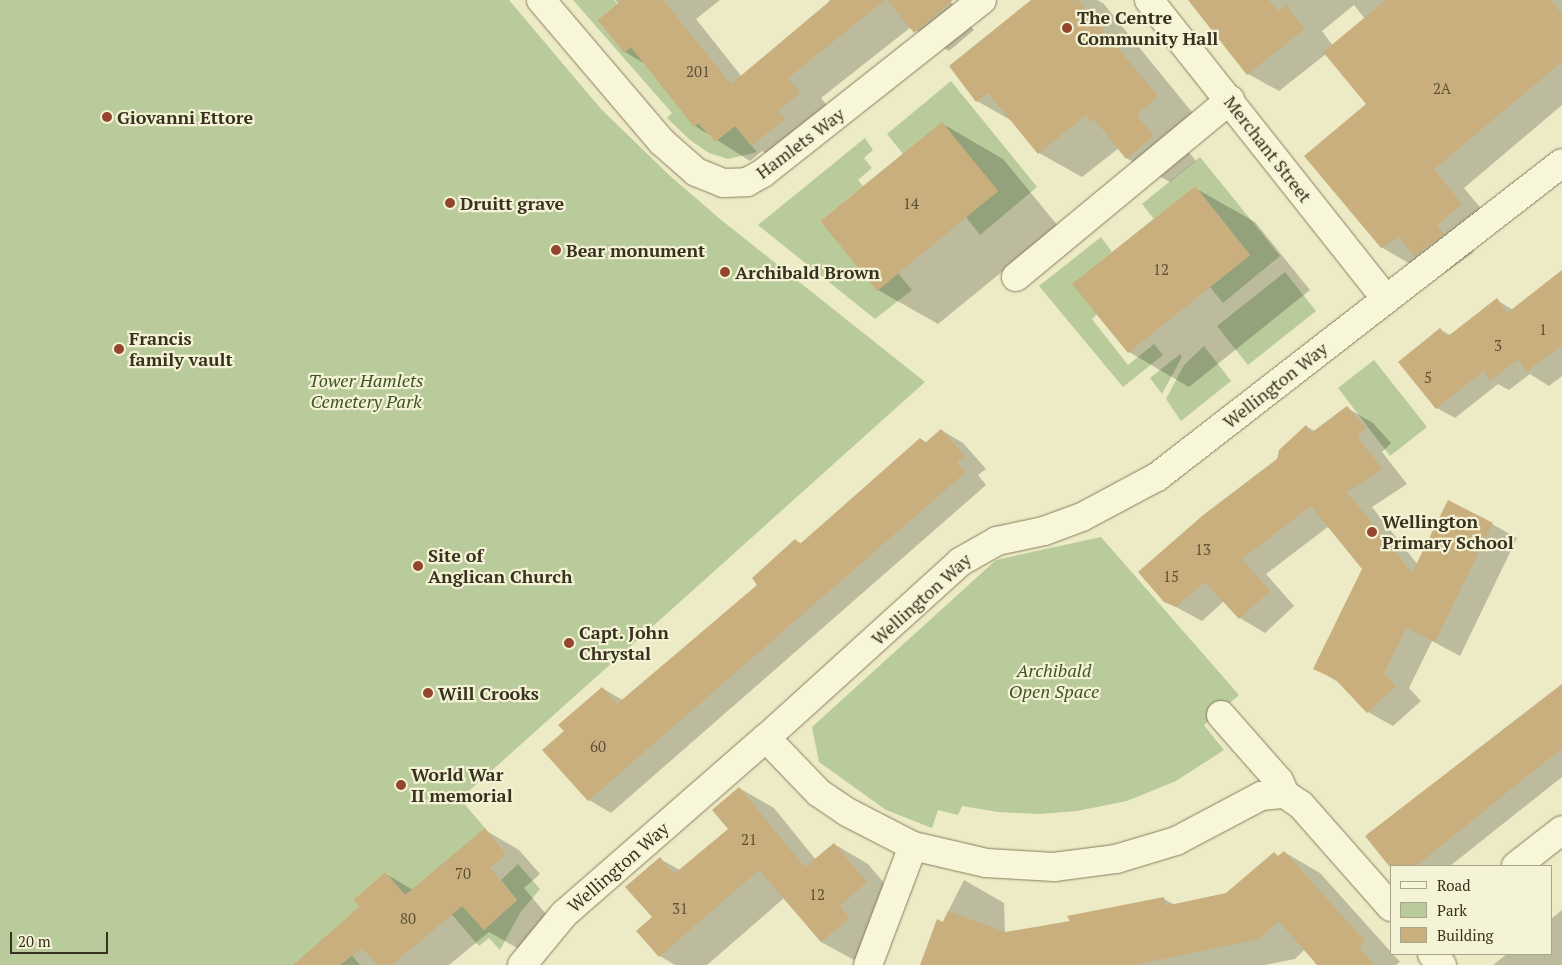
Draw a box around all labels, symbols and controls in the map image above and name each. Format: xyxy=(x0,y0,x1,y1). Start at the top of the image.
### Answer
place label: The Centre Community Hall xyxy=(1077,7,1218,50)
marker: The Centre Community Hall xyxy=(1061,22,1073,34)
house number: 201 xyxy=(686,63,710,81)
house number: 2A xyxy=(1433,80,1451,98)
street label: Merchant Street xyxy=(1220,91,1316,207)
street label: Hamlets Way xyxy=(752,103,848,183)
place label: Giovanni Ettore xyxy=(117,106,253,128)
marker: Giovanni Ettore xyxy=(101,111,113,123)
place label: Druitt grave xyxy=(460,192,564,214)
house number: 14 xyxy=(903,195,919,213)
marker: Druitt grave xyxy=(444,197,456,209)
place label: Bear monument xyxy=(566,239,705,261)
marker: Bear monument xyxy=(550,244,562,256)
place label: Archibald Brown xyxy=(735,261,880,283)
house number: 12 xyxy=(1153,261,1169,279)
marker: Archibald Brown xyxy=(719,266,731,278)
house number: 1 xyxy=(1539,321,1547,339)
place label: Francis family vault xyxy=(129,328,233,370)
house number: 3 xyxy=(1494,337,1502,355)
street label: Wellington Way xyxy=(1218,338,1332,432)
marker: Francis family vault xyxy=(113,343,125,355)
house number: 5 xyxy=(1424,369,1432,387)
park label: Tower Hamlets Cemetery Park xyxy=(309,370,423,412)
place label: Wellington Primary School xyxy=(1382,511,1514,554)
marker: Wellington Primary School xyxy=(1366,526,1378,538)
house number: 13 xyxy=(1195,541,1211,559)
place label: Site of Anglican Church xyxy=(428,545,572,588)
street label: Wellington Way xyxy=(867,549,975,649)
marker: Site of Anglican Church xyxy=(412,560,424,572)
house number: 15 xyxy=(1163,568,1179,586)
place label: Capt. John Chrystal xyxy=(579,622,669,664)
marker: Capt. John Chrystal xyxy=(563,637,575,649)
park label: Archibald Open Space xyxy=(1009,660,1099,702)
place label: Will Crooks xyxy=(438,682,539,704)
marker: Will Crooks xyxy=(422,687,434,699)
house number: 60 xyxy=(590,738,606,756)
place label: World War II memorial xyxy=(411,764,513,806)
marker: World War II memorial xyxy=(395,779,407,791)
street label: Wellington Way xyxy=(563,817,673,917)
house number: 21 xyxy=(741,831,757,849)
house number: 70 xyxy=(455,865,471,883)
legend xyxy=(1390,865,1552,955)
text: Road xyxy=(1437,875,1470,895)
house number: 12 xyxy=(809,886,825,904)
house number: 31 xyxy=(672,900,688,918)
text: Park xyxy=(1437,900,1467,920)
house number: 80 xyxy=(400,910,416,928)
scale bar xyxy=(12,922,110,954)
text: Building xyxy=(1437,925,1494,945)
text: 20 m xyxy=(18,931,51,951)

